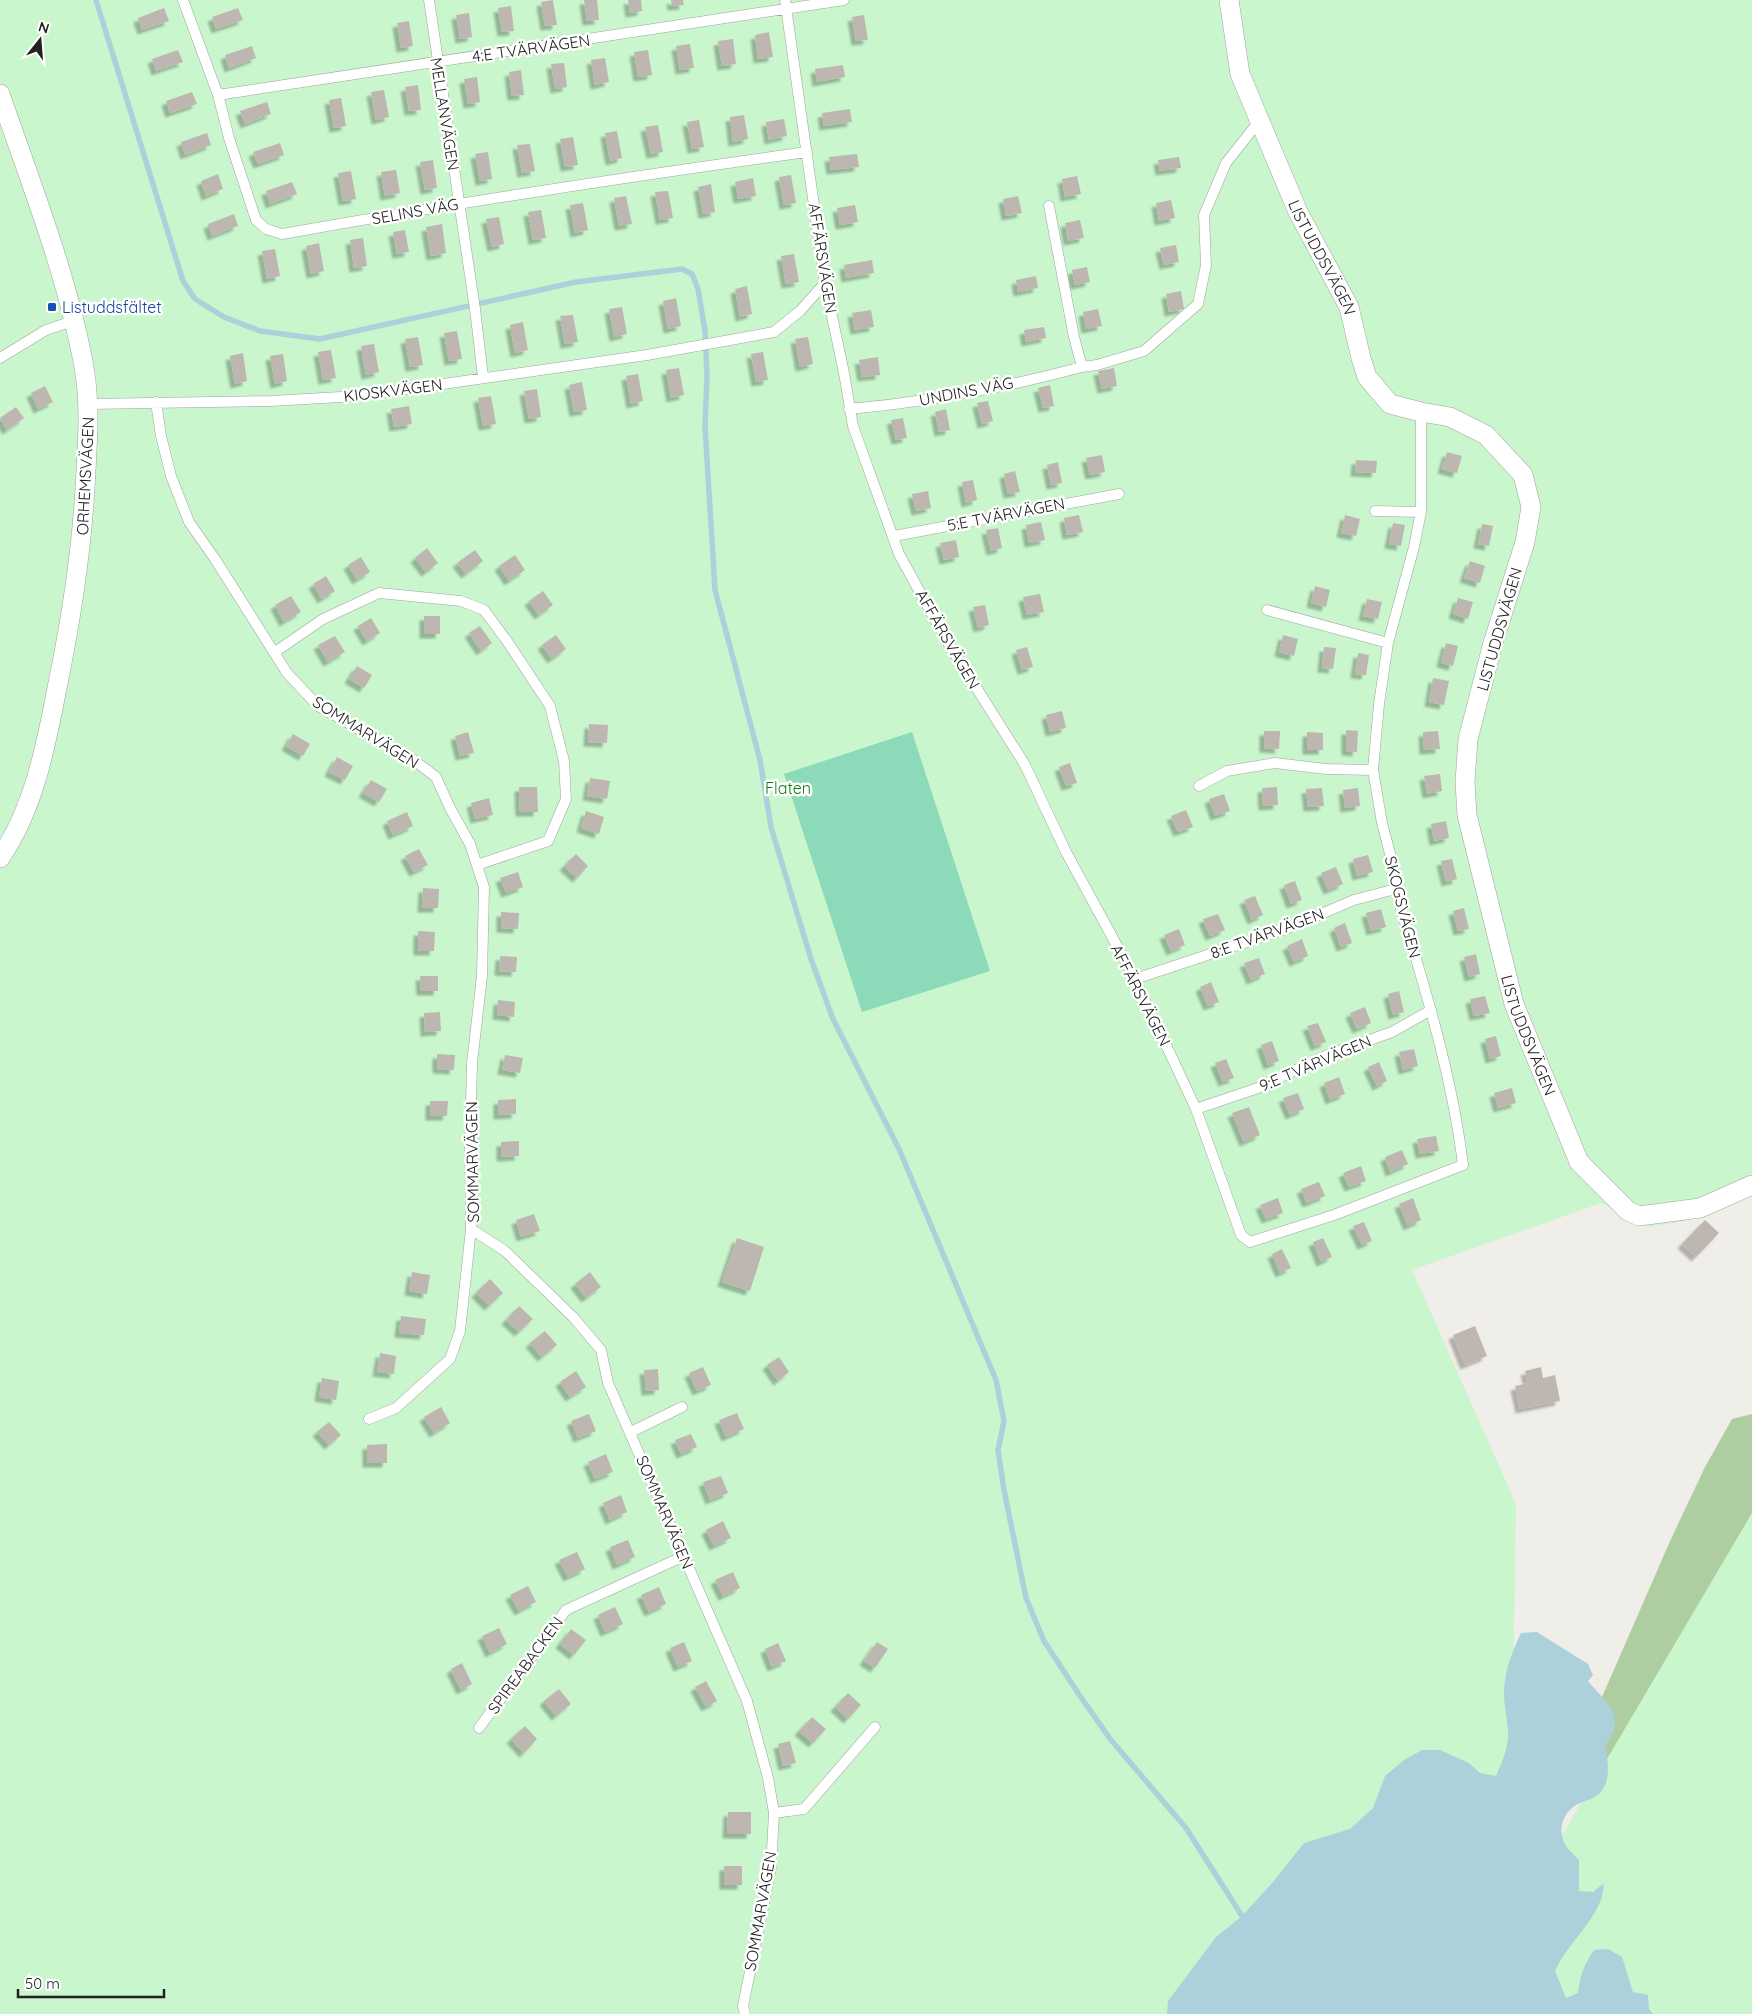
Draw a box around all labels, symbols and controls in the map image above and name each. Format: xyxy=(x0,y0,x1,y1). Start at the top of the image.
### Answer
north arrow xyxy=(15,15,65,65)
text: N xyxy=(36,17,51,38)
street label: 4:E TVÄRVÄGEN xyxy=(471,30,591,66)
street label: MELLANVÄGEN xyxy=(426,56,464,172)
street label: SELINS VÄG xyxy=(370,194,460,228)
street label: LISTUDDSVÄGEN xyxy=(1284,197,1360,317)
street label: AFFÄRSVÄGEN xyxy=(804,201,842,315)
place label: Listuddsfältet xyxy=(62,297,162,317)
marker: Listuddsfältet xyxy=(46,301,58,313)
street label: UNDINS VÄG xyxy=(917,372,1015,410)
street label: KIOSKVÄGEN xyxy=(342,374,444,406)
street label: ORHEMSVÄGEN xyxy=(72,416,98,536)
street label: 5:E TVÄRVÄGEN xyxy=(946,493,1066,535)
street label: LISTUDDSVÄGEN xyxy=(1472,565,1526,693)
street label: AFFÄRSVÄGEN xyxy=(911,586,985,692)
street label: SOMMARVÄGEN xyxy=(309,691,423,773)
park label: Flaten xyxy=(765,778,811,798)
street label: SKOGSVÄGEN xyxy=(1381,854,1425,960)
street label: 8:E TVÄRVÄGEN xyxy=(1208,903,1326,963)
street label: AFFÄRSVÄGEN xyxy=(1107,941,1175,1049)
street label: LISTUDDSVÄGEN xyxy=(1497,973,1560,1098)
street label: 9:E TVÄRVÄGEN xyxy=(1256,1030,1374,1096)
street label: SOMMARVÄGEN xyxy=(461,1101,483,1223)
street label: SOMMARVÄGEN xyxy=(632,1452,698,1572)
street label: SPIREABACKEN xyxy=(483,1612,567,1718)
street label: SOMMARVÄGEN xyxy=(740,1849,780,1973)
scale bar xyxy=(18,1966,164,1998)
text: 50 m xyxy=(25,1974,60,1993)

